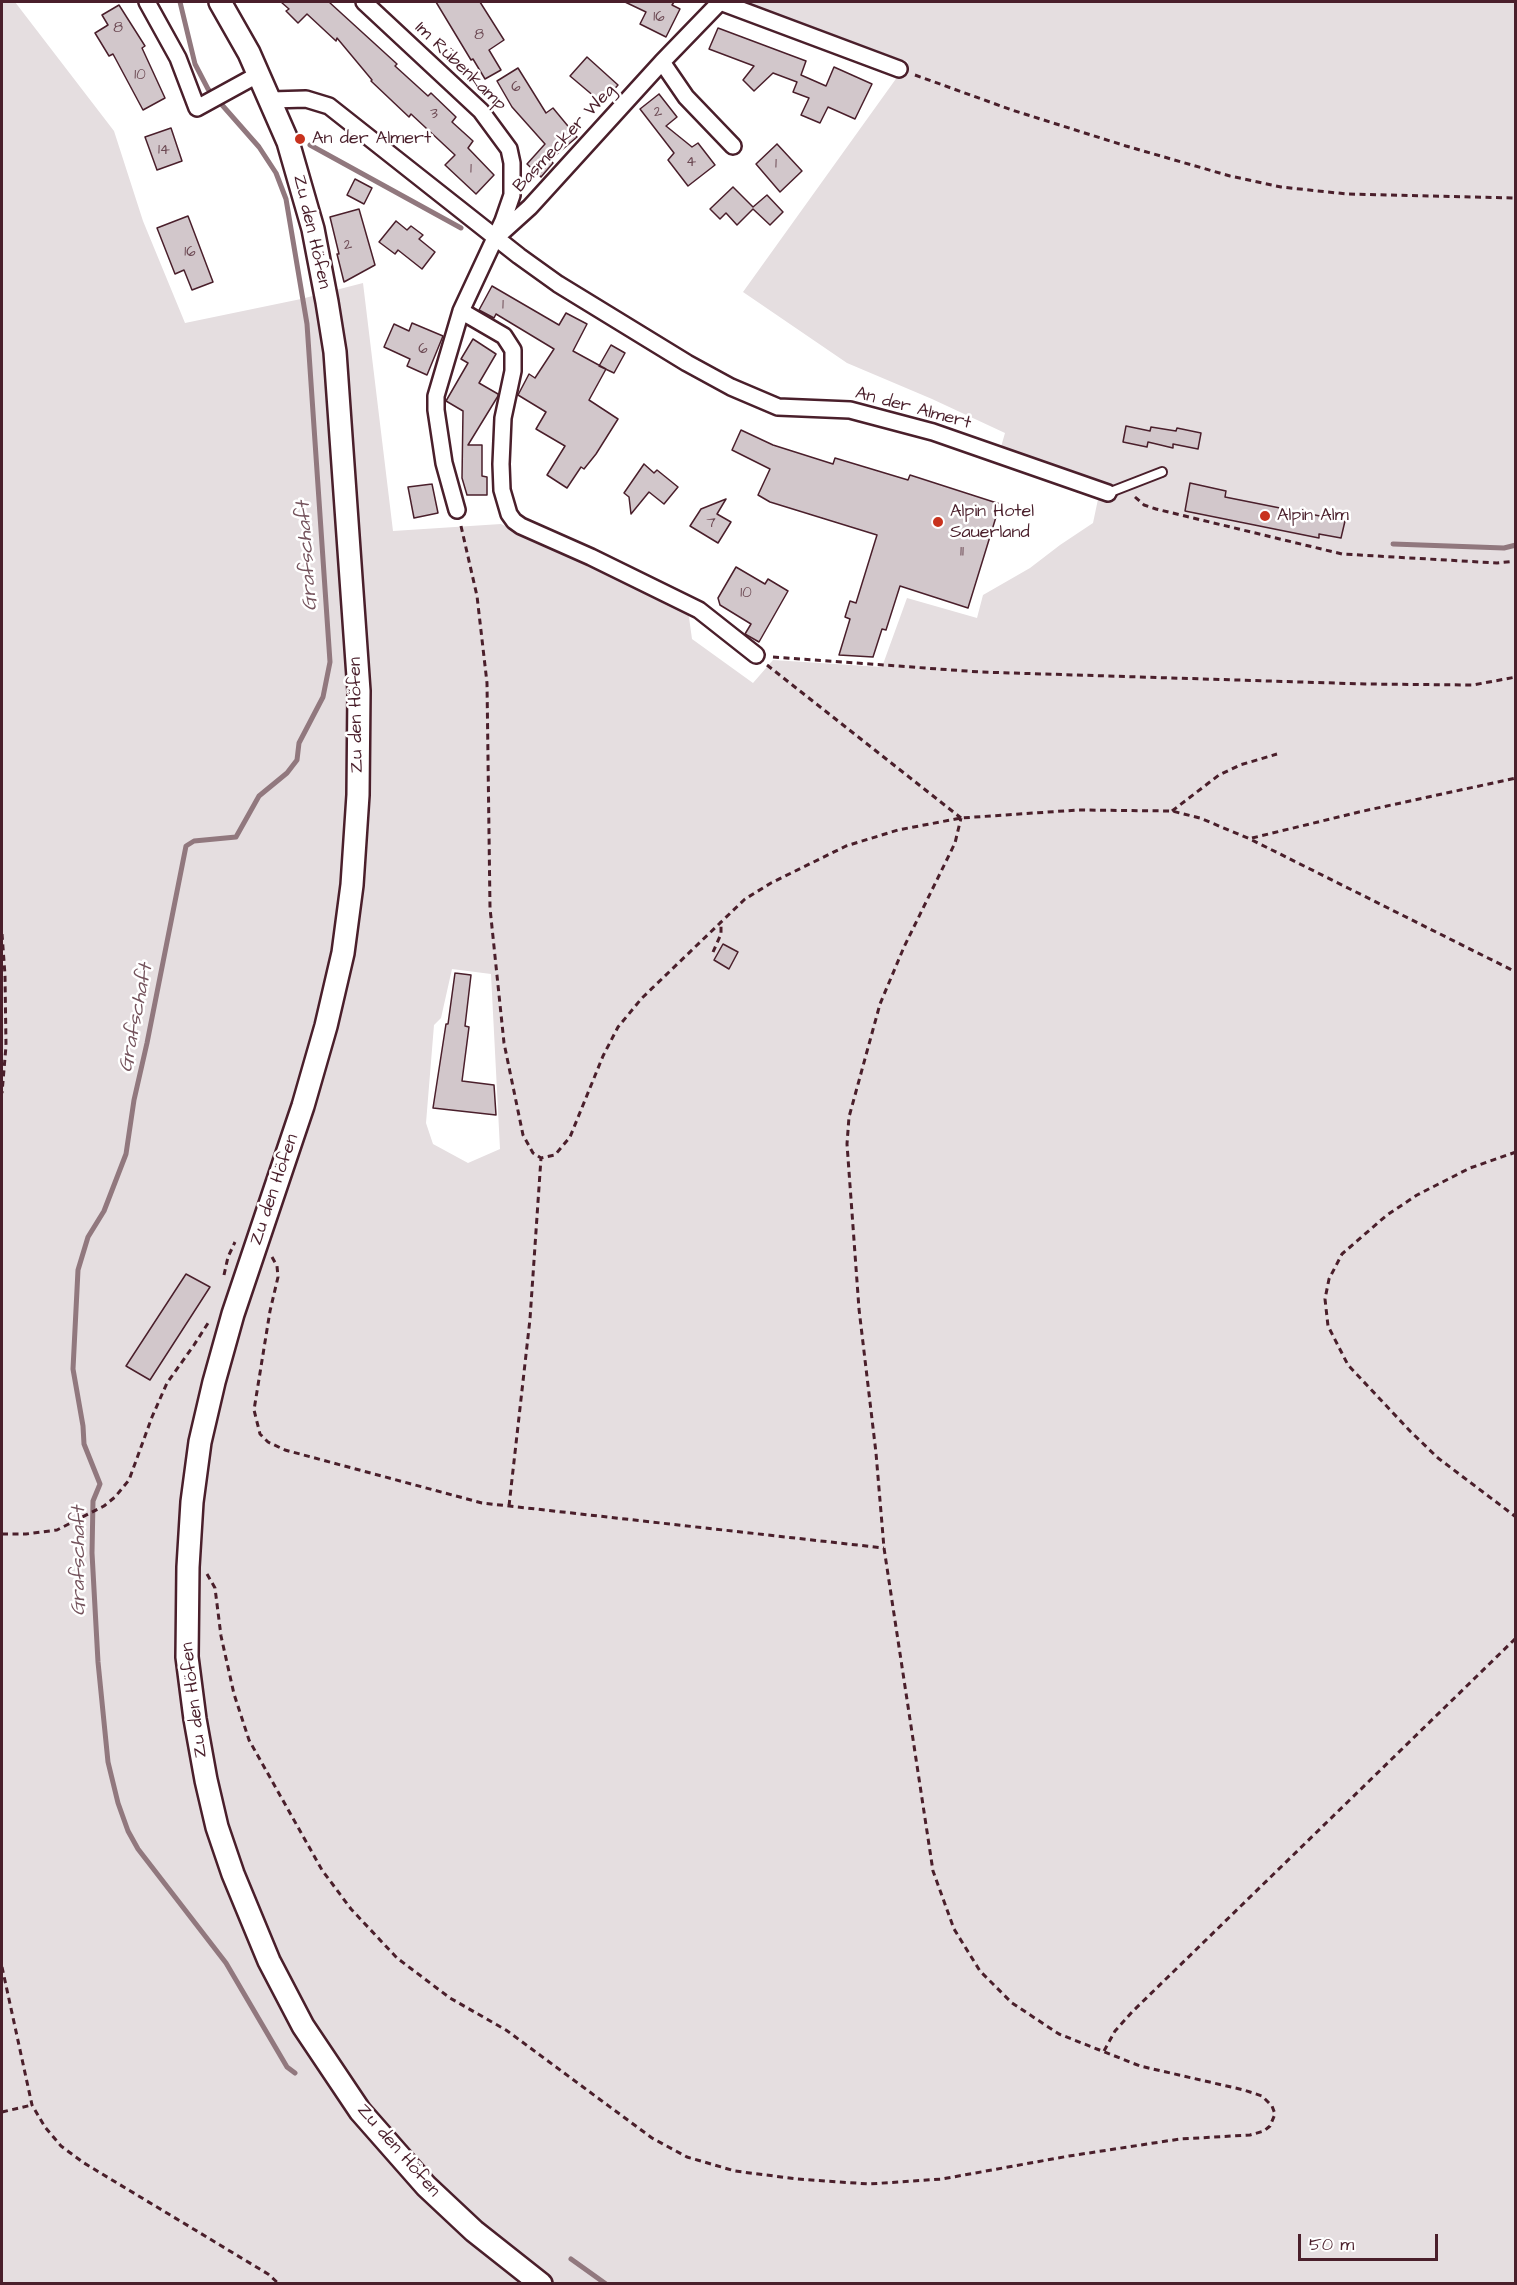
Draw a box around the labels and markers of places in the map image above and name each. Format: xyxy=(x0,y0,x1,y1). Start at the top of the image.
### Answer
place label: An der Almert xyxy=(312,128,431,150)
marker: An der Almert xyxy=(293,132,307,146)
place label: Alpin Hotel Sauerland xyxy=(950,501,1034,544)
place label: Alpin Alm xyxy=(1277,505,1349,527)
marker: Alpin Alm xyxy=(1258,509,1272,523)
marker: Alpin Hotel Sauerland xyxy=(931,515,945,529)

